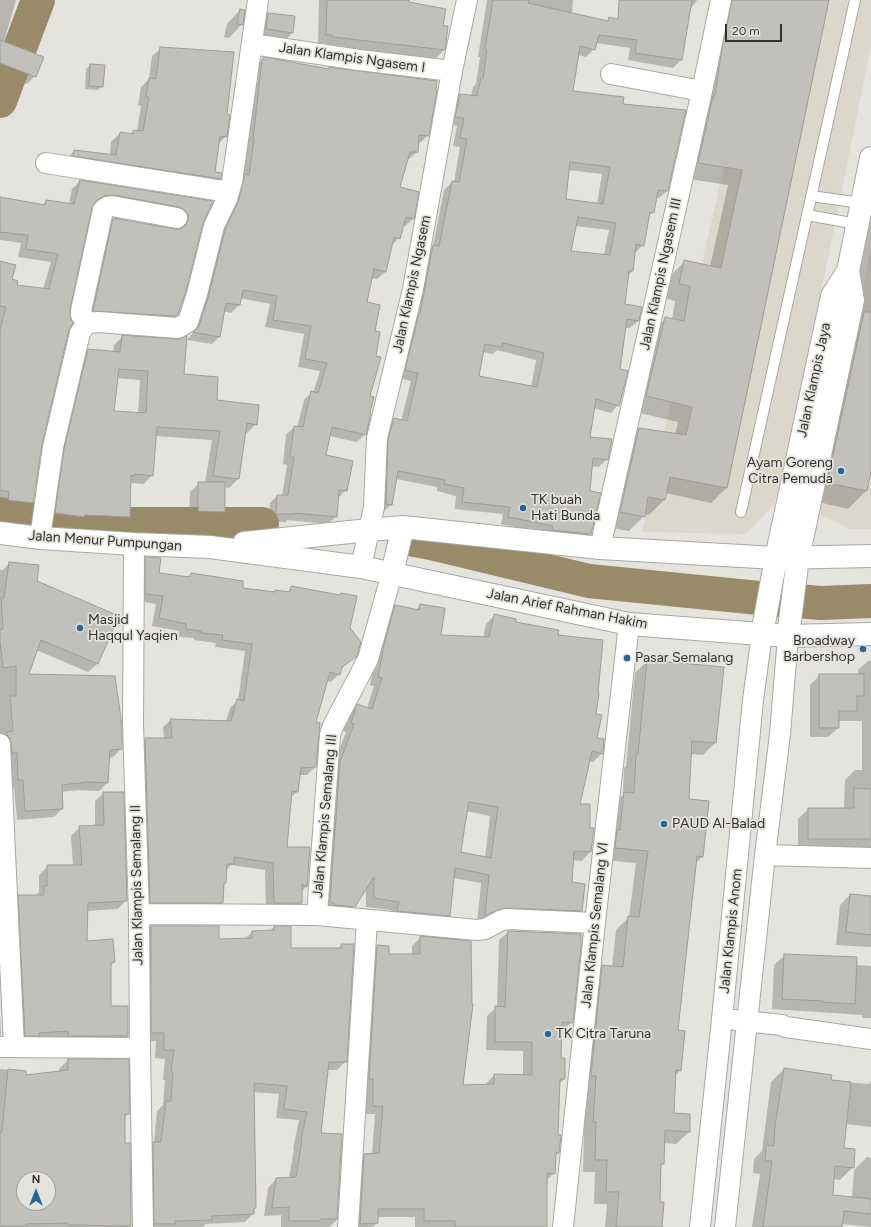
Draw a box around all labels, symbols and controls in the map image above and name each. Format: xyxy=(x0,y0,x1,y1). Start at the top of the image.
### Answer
scale bar xyxy=(727,16,784,42)
text: 20 m xyxy=(732,24,760,38)
street label: Jalan Klampis Ngasem I xyxy=(278,39,426,77)
street label: Jalan Klampis Ngasem III xyxy=(637,196,685,352)
street label: Jalan Klampis Ngasem xyxy=(389,214,435,354)
street label: Jalan Klampis Jaya xyxy=(794,321,834,439)
place label: Ayam Goreng Citra Pemuda xyxy=(747,455,833,488)
marker: Ayam Goreng Citra Pemuda xyxy=(836,466,846,476)
place label: TK buah Hati Bunda xyxy=(531,492,600,524)
marker: TK buah Hati Bunda xyxy=(518,503,528,513)
street label: Jalan Menur Pumpungan xyxy=(28,527,182,555)
street label: Jalan Arief Rahman Hakim xyxy=(485,585,649,633)
place label: Masjid Haqqul Yaqien xyxy=(88,612,178,644)
marker: Masjid Haqqul Yaqien xyxy=(75,623,85,633)
place label: Broadway Barbershop xyxy=(783,633,855,666)
marker: Broadway Barbershop xyxy=(858,644,868,654)
place label: Pasar Semalang xyxy=(635,650,734,666)
marker: Pasar Semalang xyxy=(622,653,632,663)
street label: Jalan Klampis Semalang III xyxy=(309,733,341,899)
street label: Jalan Klampis Semalang II xyxy=(127,805,147,965)
place label: PAUD Al-Balad xyxy=(672,816,765,832)
marker: PAUD Al-Balad xyxy=(659,819,669,829)
street label: Jalan Klampis Semalang VI xyxy=(578,841,612,1009)
street label: Jalan Klampis Anom xyxy=(716,868,746,994)
place label: TK Citra Taruna xyxy=(556,1026,651,1042)
marker: TK Citra Taruna xyxy=(543,1029,553,1039)
north arrow xyxy=(16,1171,56,1211)
text: N xyxy=(32,1173,40,1186)

